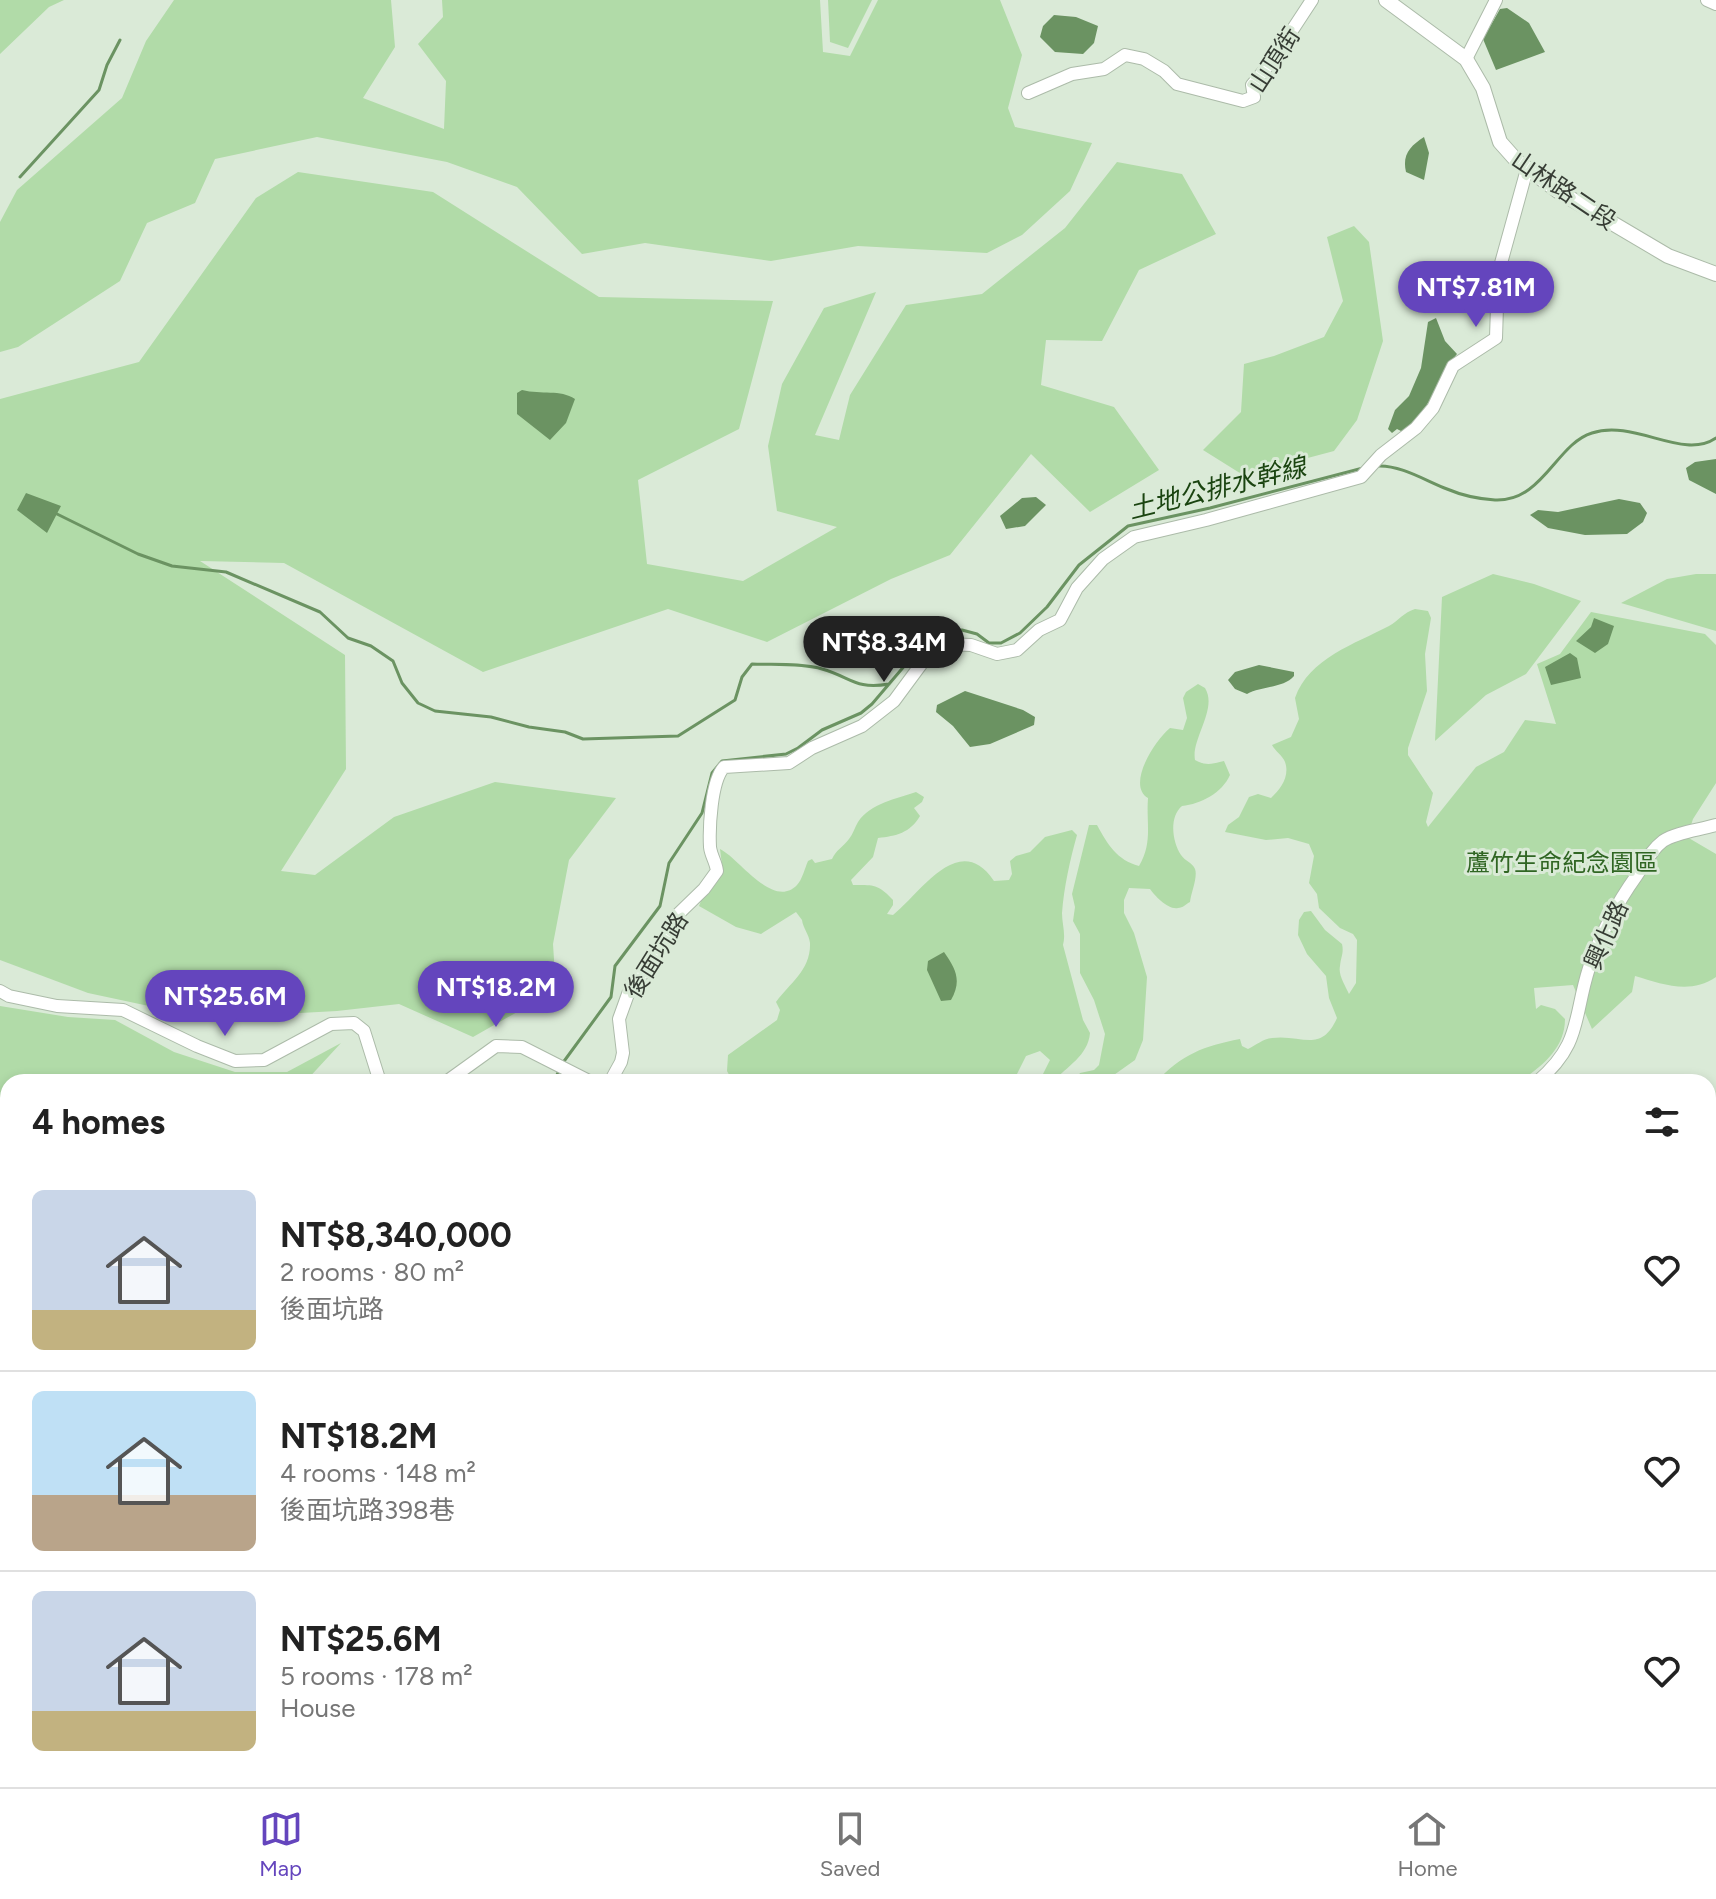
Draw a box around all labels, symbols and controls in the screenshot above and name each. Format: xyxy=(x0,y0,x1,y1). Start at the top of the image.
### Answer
street label: 山頂街 xyxy=(1242,22,1306,98)
street label: 山林路二段 xyxy=(1506,144,1622,236)
pin: NT$7.81M xyxy=(1393,261,1559,329)
text: NT$7.81M xyxy=(1416,271,1536,303)
water label: 土地公排水幹線 xyxy=(1125,450,1312,526)
pin: NT$8.34M xyxy=(801,616,967,684)
text: NT$8.34M xyxy=(821,626,947,658)
park label: 蘆竹生命紀念園區 xyxy=(1466,848,1658,877)
street label: 興化路 xyxy=(1578,896,1634,974)
street label: 後面坑路 xyxy=(618,907,694,1003)
pin: NT$18.2M xyxy=(413,961,579,1029)
pin: NT$25.6M xyxy=(142,970,308,1038)
text: NT$18.2M xyxy=(436,971,556,1003)
text: NT$25.6M xyxy=(163,980,287,1012)
icon: filters xyxy=(1640,1100,1684,1144)
text: 4 homes xyxy=(32,1102,165,1143)
text: NT$8,340,000 xyxy=(280,1215,512,1256)
icon: home xyxy=(96,1222,192,1318)
icon: heart xyxy=(1640,1248,1684,1292)
text: 2 rooms · 80 m² xyxy=(280,1256,464,1288)
text: 後面坑路 xyxy=(280,1293,384,1325)
text: NT$18.2M xyxy=(280,1416,437,1457)
icon: home xyxy=(96,1423,192,1519)
icon: heart xyxy=(1640,1449,1684,1493)
text: 4 rooms · 148 m² xyxy=(280,1457,476,1489)
text: 後面坑路398巷 xyxy=(280,1494,455,1526)
text: NT$25.6M xyxy=(280,1619,442,1660)
icon: home xyxy=(96,1623,192,1719)
icon: heart xyxy=(1640,1649,1684,1693)
text: 5 rooms · 178 m² xyxy=(280,1660,473,1692)
text: House xyxy=(280,1692,355,1724)
tab: Map xyxy=(259,1807,303,1882)
tab: Saved xyxy=(820,1807,880,1882)
tab: Home xyxy=(1397,1807,1457,1882)

